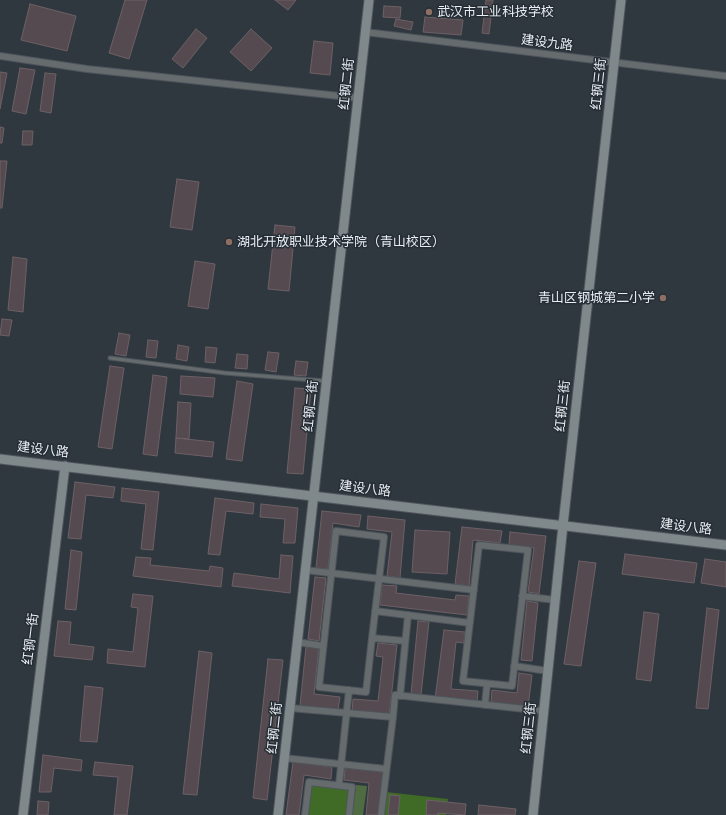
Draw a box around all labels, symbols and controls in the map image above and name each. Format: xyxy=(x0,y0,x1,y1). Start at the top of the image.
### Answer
place label: 武汉市工业科技学校 xyxy=(437,4,554,20)
marker: 武汉市工业科技学校 xyxy=(424,7,434,17)
street label: 建设九路 xyxy=(520,32,574,54)
street label: 红钢二街 xyxy=(337,57,357,111)
street label: 红钢三街 xyxy=(589,57,609,111)
place label: 湖北开放职业技术学院（青山校区） xyxy=(237,234,445,250)
marker: 湖北开放职业技术学院（青山校区） xyxy=(224,237,234,247)
place label: 青山区钢城第二小学 xyxy=(538,290,655,306)
marker: 青山区钢城第二小学 xyxy=(658,293,668,303)
street label: 红钢二街 xyxy=(301,379,321,433)
street label: 红钢三街 xyxy=(553,379,573,433)
street label: 建设八路 xyxy=(16,439,70,461)
street label: 建设八路 xyxy=(338,478,392,500)
street label: 建设八路 xyxy=(659,516,713,538)
street label: 红钢一街 xyxy=(20,612,42,666)
street label: 红钢二街 xyxy=(265,701,285,755)
street label: 红钢三街 xyxy=(519,701,539,755)

